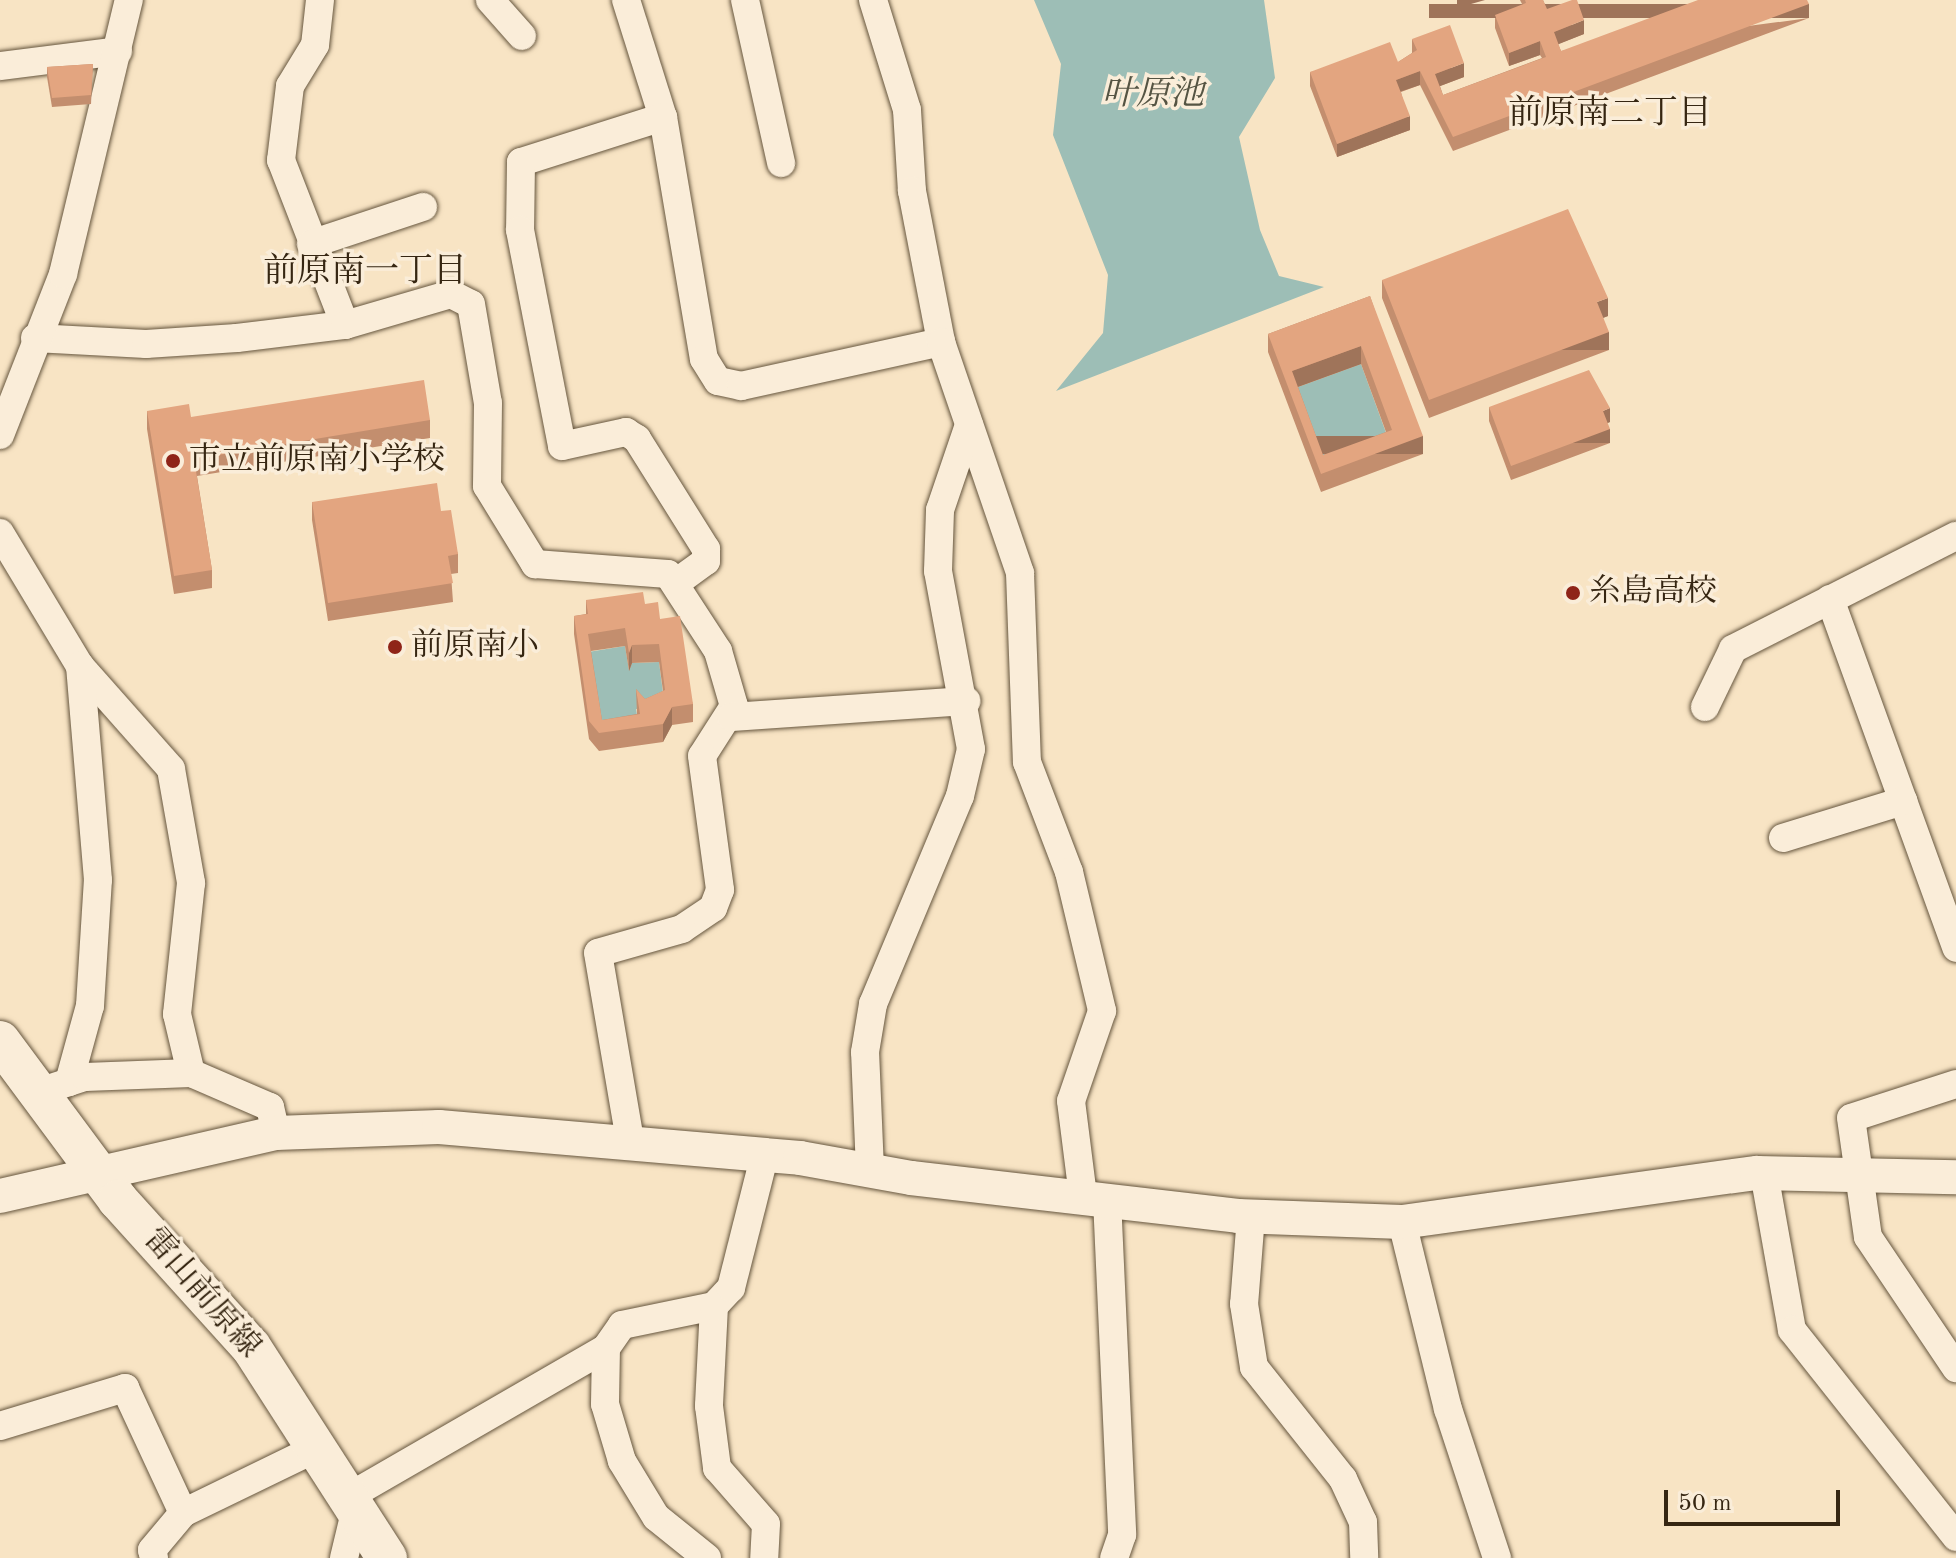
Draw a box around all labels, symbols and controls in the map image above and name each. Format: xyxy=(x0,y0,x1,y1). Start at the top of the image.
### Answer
water label: 叶原池 xyxy=(1102,76,1204,116)
district label: 前原南二丁目 xyxy=(1508,95,1712,135)
district label: 前原南一丁目 xyxy=(263,253,467,293)
place label: 市立前原南小学校 xyxy=(189,442,445,480)
marker: 市立前原南小学校 xyxy=(164,452,182,470)
place label: 糸島高校 xyxy=(1589,574,1717,612)
marker: 糸島高校 xyxy=(1564,584,1582,602)
place label: 前原南小 xyxy=(411,628,539,666)
marker: 前原南小 xyxy=(386,638,404,656)
street label: 雷山前原線 xyxy=(134,1221,268,1367)
scale bar xyxy=(1668,1474,1844,1524)
text: 50 m xyxy=(1678,1492,1732,1516)

